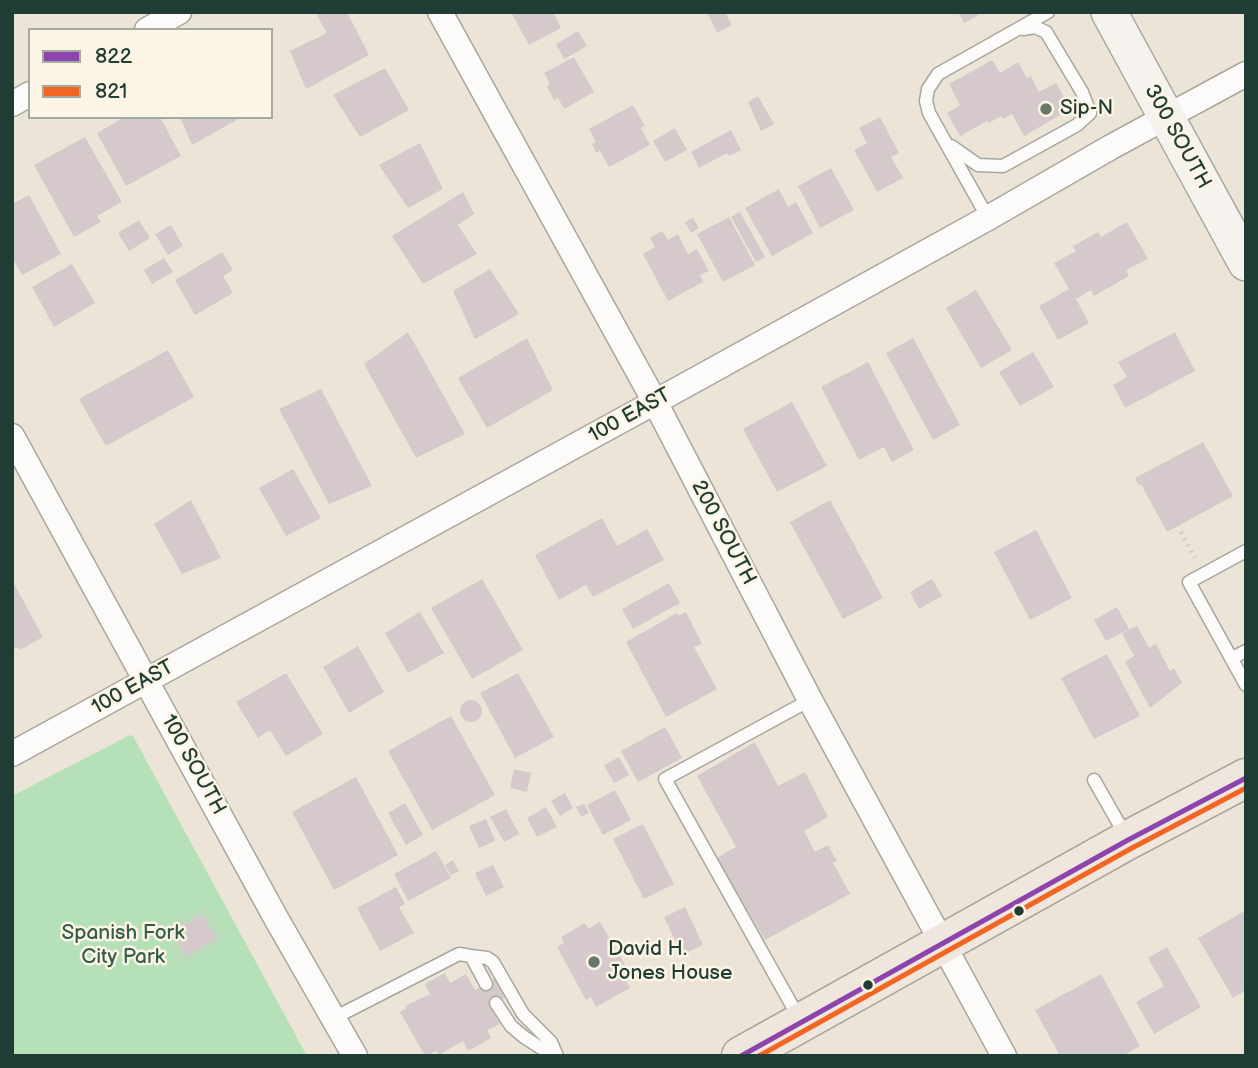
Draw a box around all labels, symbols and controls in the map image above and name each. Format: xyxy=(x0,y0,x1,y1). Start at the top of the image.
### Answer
legend xyxy=(28,28,273,119)
text: 822 xyxy=(95,44,132,69)
text: 821 xyxy=(95,79,127,104)
street label: 300 SOUTH xyxy=(1138,80,1216,194)
place label: Sip-N xyxy=(1060,96,1113,122)
marker: Sip-N xyxy=(1038,101,1054,117)
street label: 100 EAST xyxy=(584,383,676,449)
street label: 200 SOUTH xyxy=(685,476,761,590)
street label: 100 EAST xyxy=(87,655,179,721)
street label: 100 SOUTH xyxy=(155,711,231,819)
unlabelled marker xyxy=(1012,904,1026,918)
park label: Spanish Fork City Park xyxy=(62,921,184,971)
place label: David H. Jones House xyxy=(608,937,732,987)
marker: David H. Jones House xyxy=(586,954,602,970)
unlabelled marker xyxy=(861,978,875,992)

